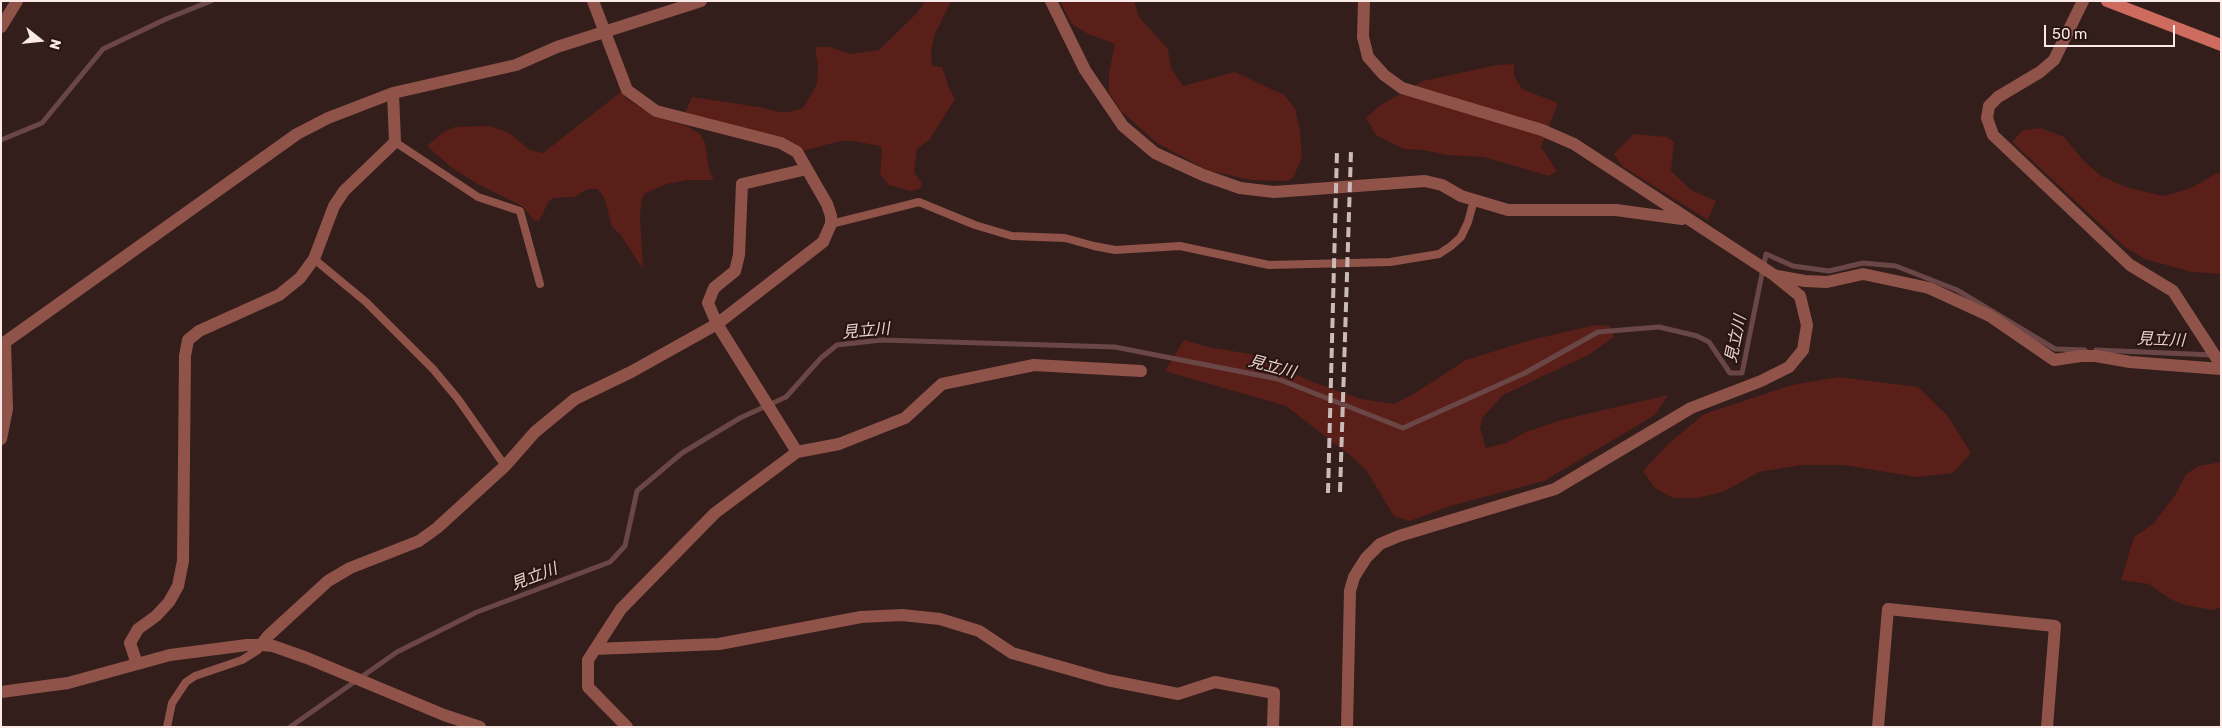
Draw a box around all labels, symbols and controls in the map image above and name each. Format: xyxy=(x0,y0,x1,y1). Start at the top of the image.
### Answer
north arrow xyxy=(15,15,65,65)
scale bar xyxy=(2047,15,2178,47)
text: 50 m xyxy=(2052,25,2087,43)
text: N xyxy=(45,37,64,51)
water label: 見立川 xyxy=(1722,314,1750,364)
water label: 見立川 xyxy=(841,319,891,343)
water label: 見立川 xyxy=(2137,330,2185,350)
water label: 見立川 xyxy=(1246,352,1298,382)
water label: 見立川 xyxy=(508,559,560,595)

